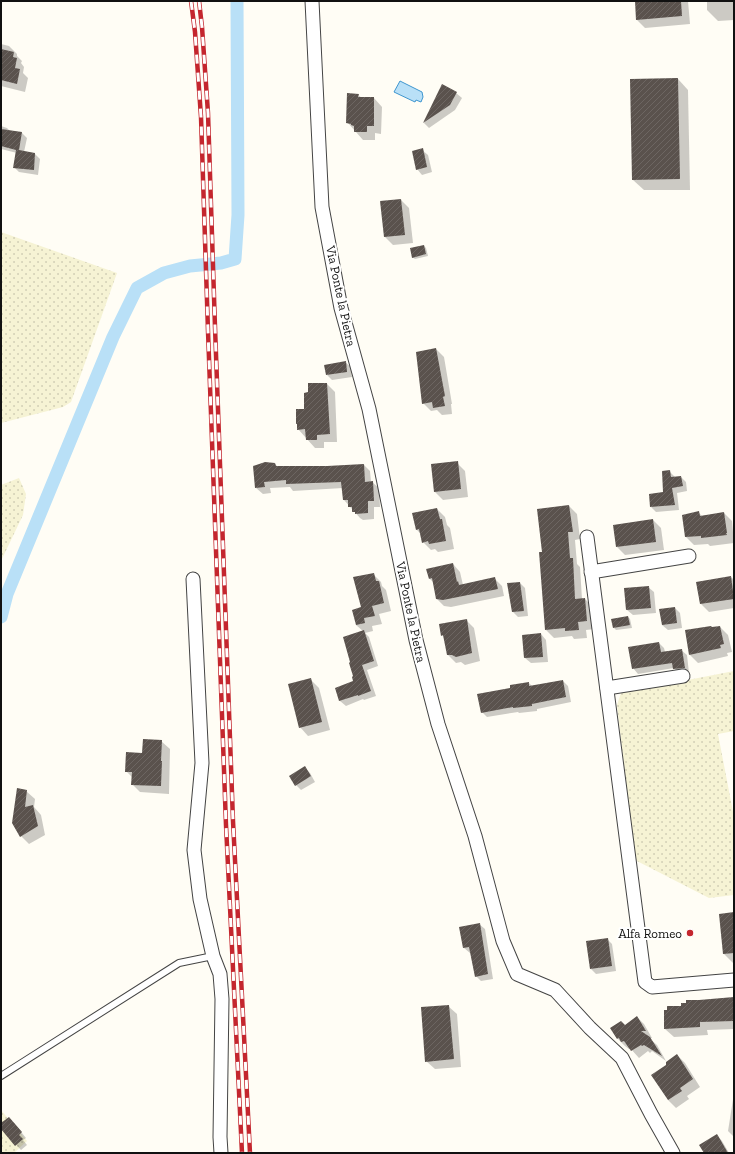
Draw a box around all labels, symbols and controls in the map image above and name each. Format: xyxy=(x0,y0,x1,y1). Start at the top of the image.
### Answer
street label: Via Ponte la Pietra xyxy=(323,243,359,348)
street label: Via Ponte la Pietra xyxy=(393,559,429,664)
place label: Alfa Romeo xyxy=(618,926,682,941)
marker: Alfa Romeo xyxy=(685,928,695,938)

